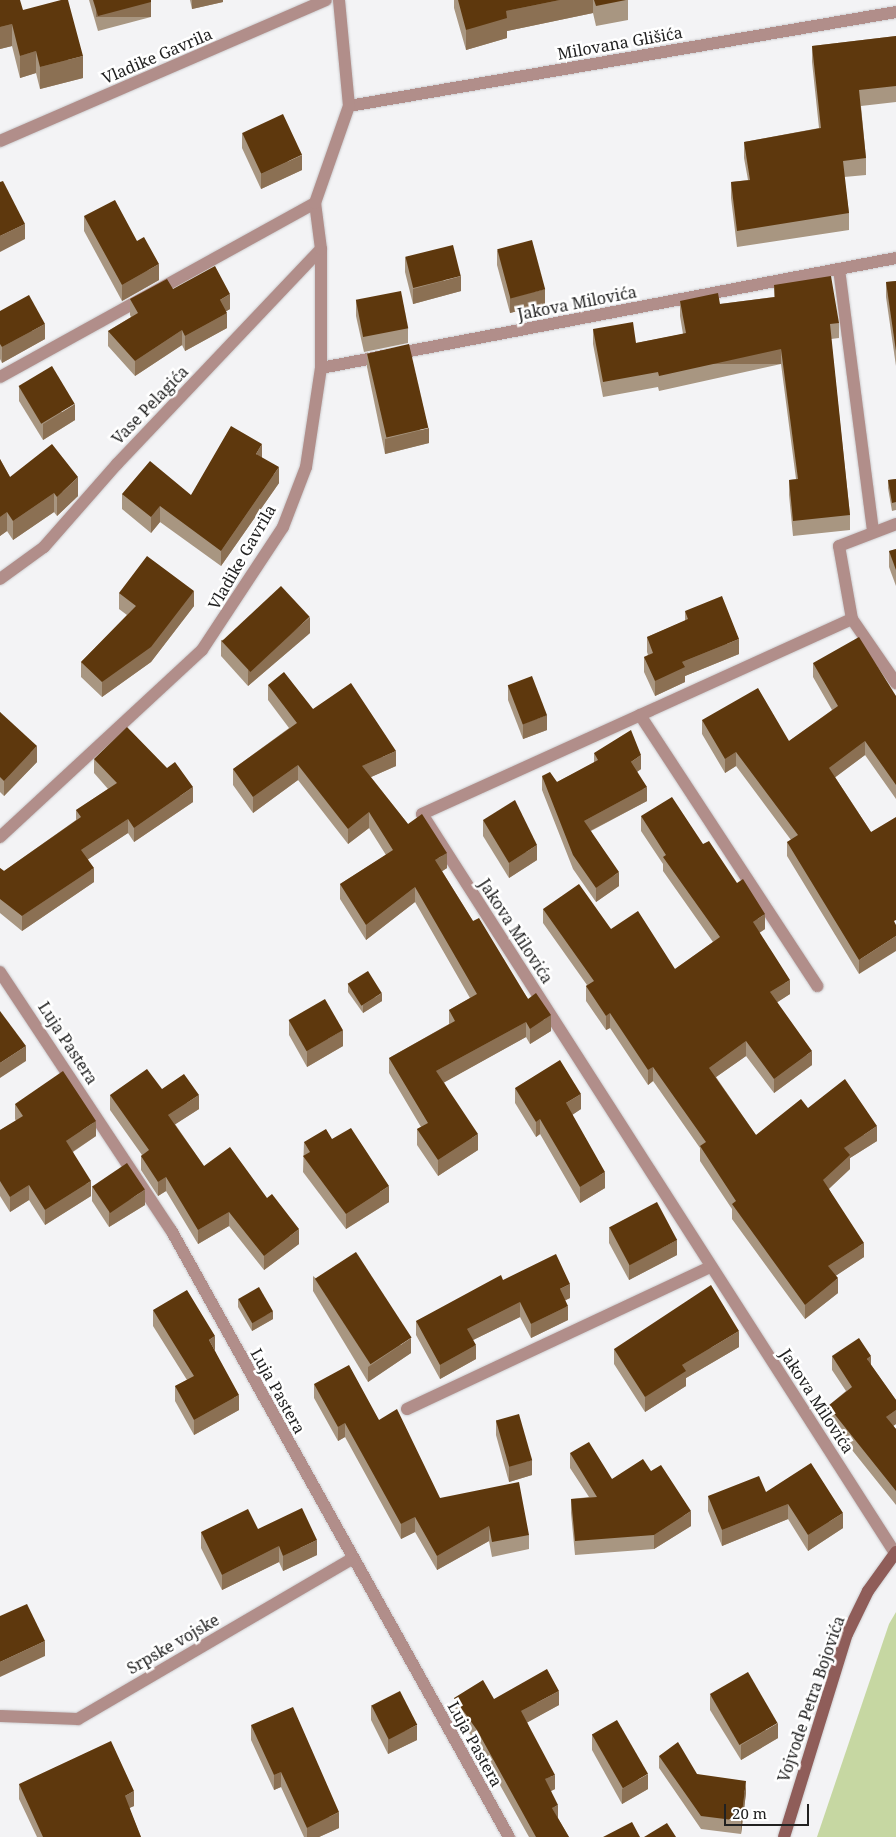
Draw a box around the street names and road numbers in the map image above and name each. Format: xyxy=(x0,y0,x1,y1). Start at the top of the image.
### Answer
street label: Milovana Glišića xyxy=(556,23,684,63)
street label: Vladike Gavrila xyxy=(99,24,215,88)
street label: Jakova Milovića xyxy=(516,282,638,324)
street label: Vase Pelagića xyxy=(108,362,192,448)
street label: Vladike Gavrila xyxy=(204,501,280,613)
street label: Jakova Milovića xyxy=(475,875,557,987)
street label: Luja Pastera xyxy=(34,998,102,1088)
street label: Luja Pastera xyxy=(247,1345,309,1437)
street label: Jakova Milovića xyxy=(776,1345,858,1457)
street label: Srpske vojske xyxy=(124,1610,222,1678)
street label: Vojvode Petra Bojovića xyxy=(774,1614,848,1784)
street label: Luja Pastera xyxy=(444,1698,506,1790)

